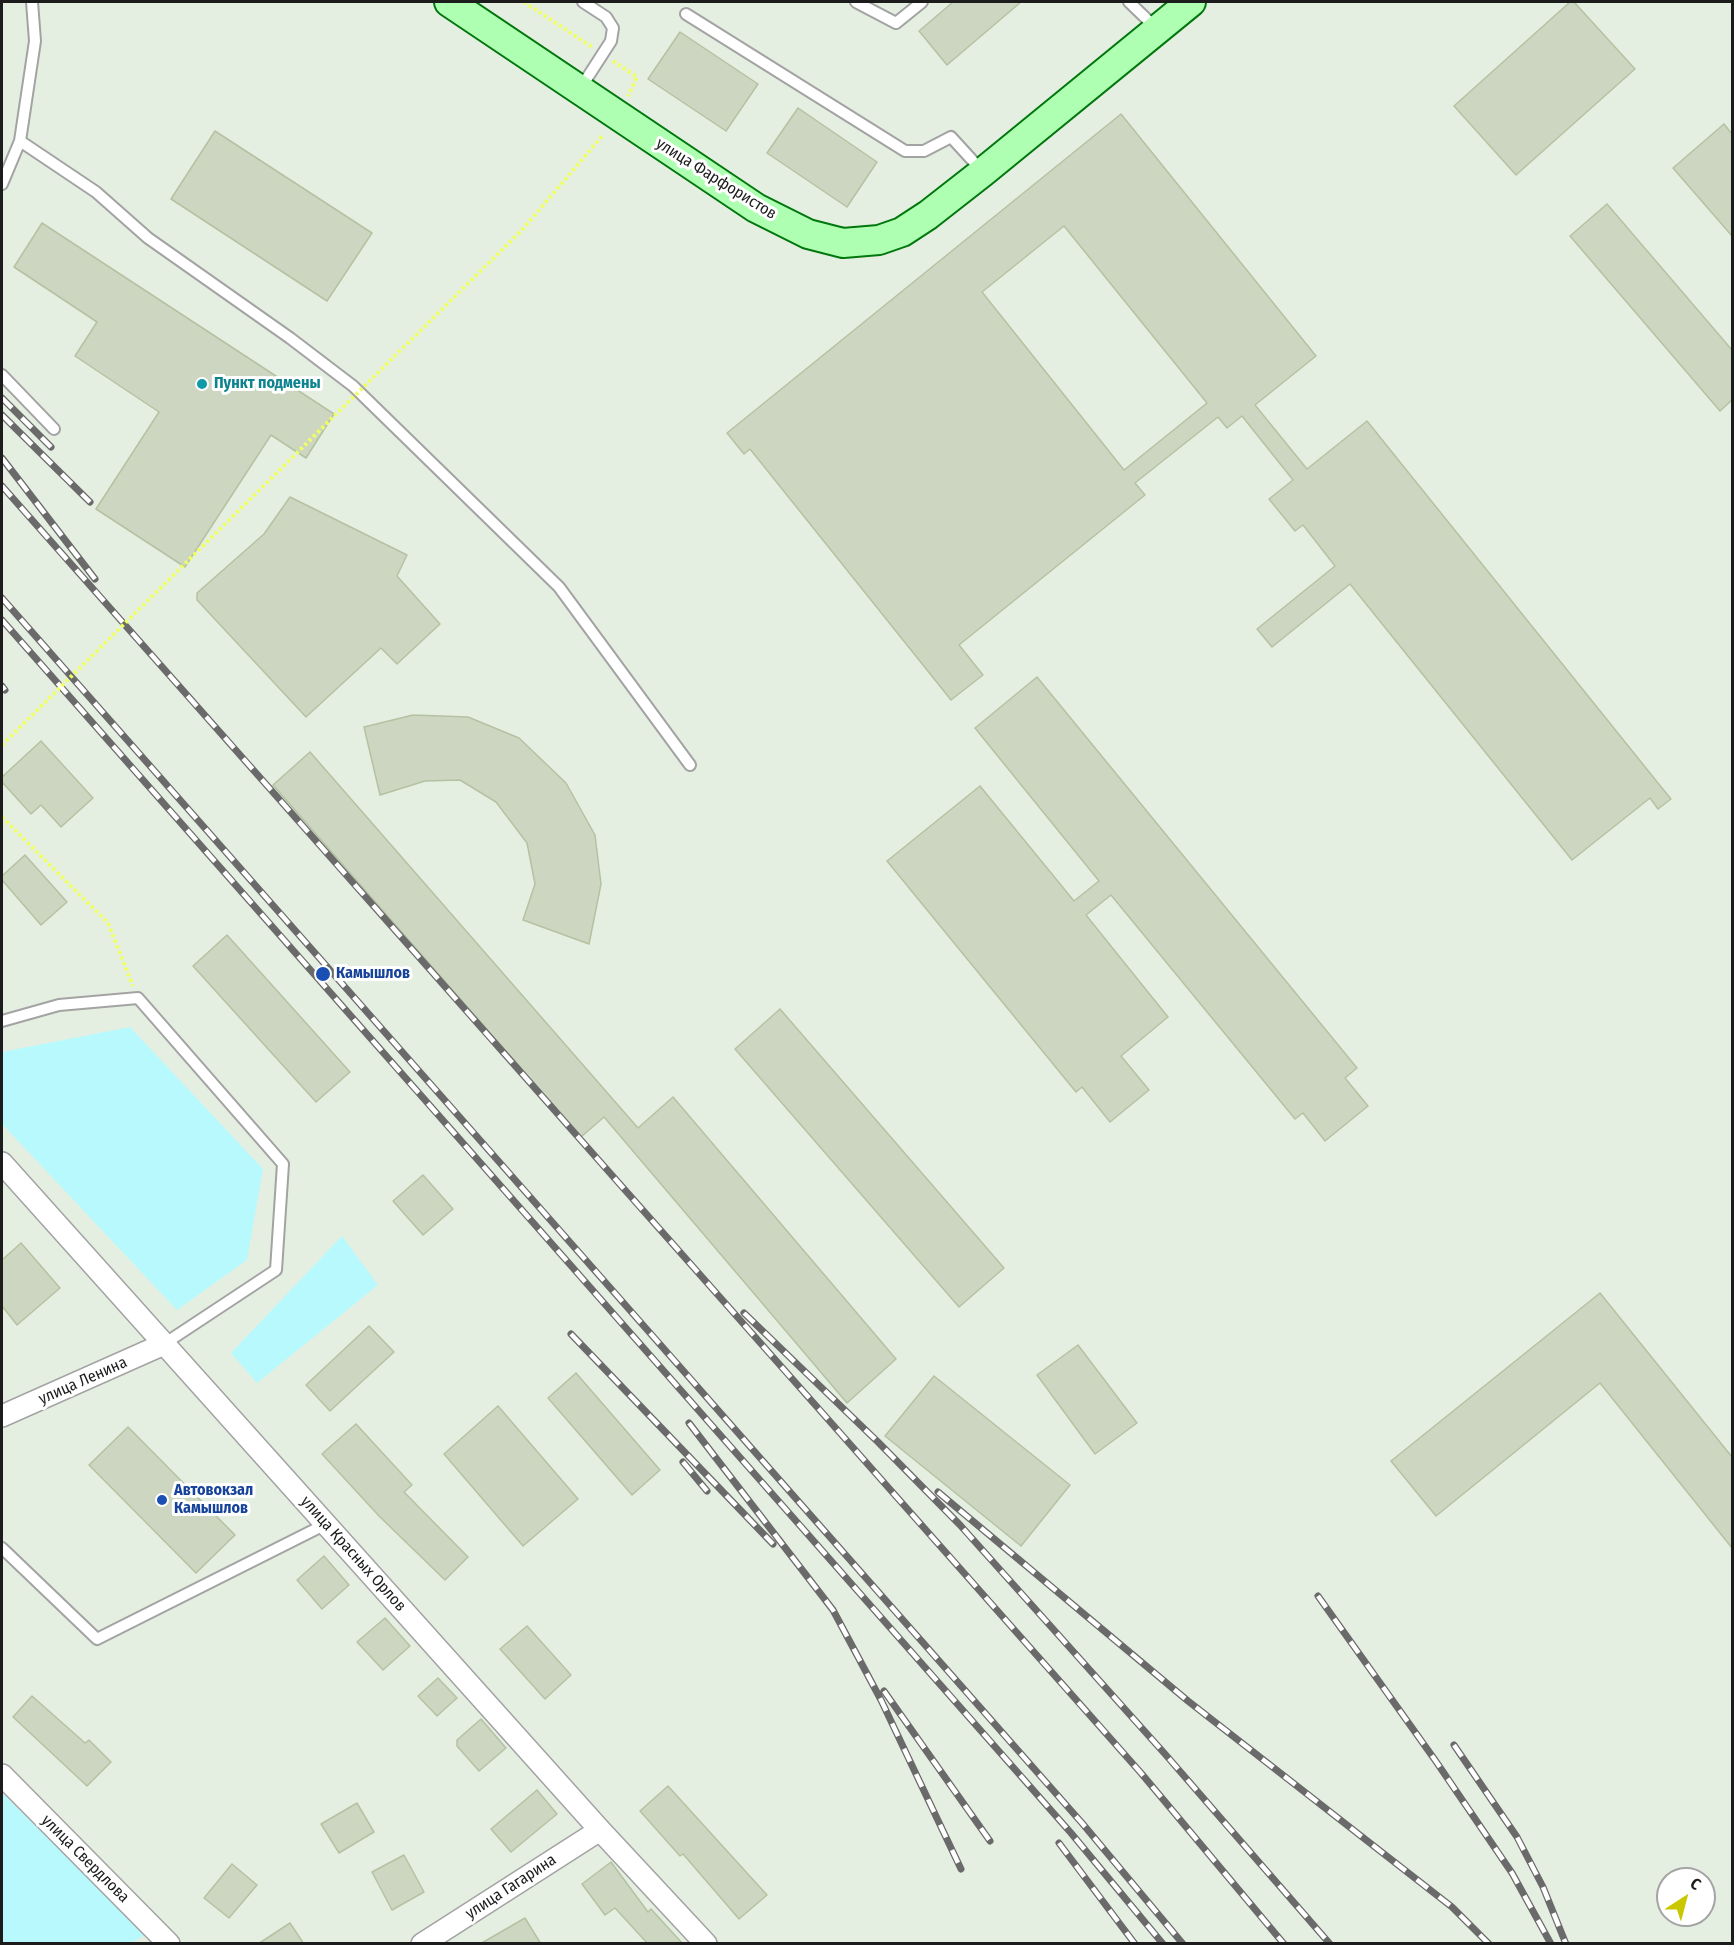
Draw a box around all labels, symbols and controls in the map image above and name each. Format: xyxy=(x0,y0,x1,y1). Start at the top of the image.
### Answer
street label: улица Фарфористов xyxy=(652,134,780,224)
place label: Пункт подмены xyxy=(214,374,321,394)
marker: Пункт подмены xyxy=(195,377,209,391)
place label: Камышлов xyxy=(336,964,410,984)
marker: Камышлов xyxy=(314,965,332,983)
street label: улица Ленина xyxy=(36,1353,130,1409)
place label: Автовокзал Камышлов xyxy=(174,1481,253,1519)
street label: улица Красных Орлов xyxy=(296,1492,410,1616)
marker: Автовокзал Камышлов xyxy=(155,1493,169,1507)
street label: улица Свердлова xyxy=(37,1811,133,1907)
street label: улица Гагарина xyxy=(462,1851,560,1923)
north arrow xyxy=(1656,1867,1716,1927)
text: С xyxy=(1687,1873,1705,1894)

